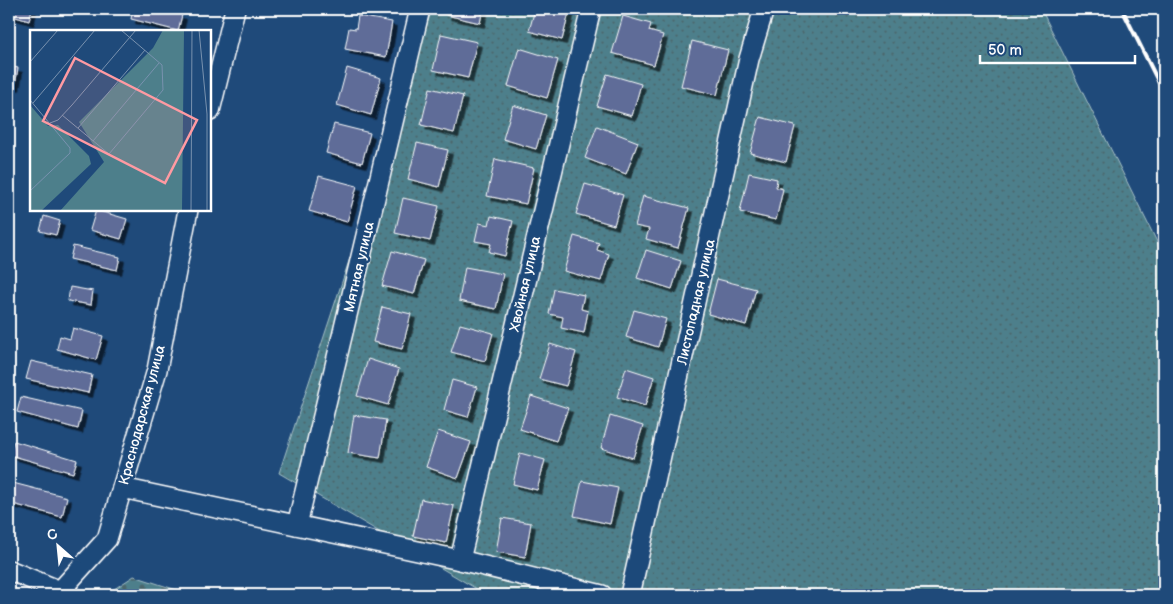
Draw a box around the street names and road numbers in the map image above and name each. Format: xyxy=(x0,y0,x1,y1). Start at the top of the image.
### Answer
street label: Мятная улица xyxy=(340,219,378,314)
street label: Хвойная улица xyxy=(506,234,544,333)
street label: Листопадная улица xyxy=(673,237,719,367)
street label: Краснодарская улица xyxy=(115,342,169,487)

